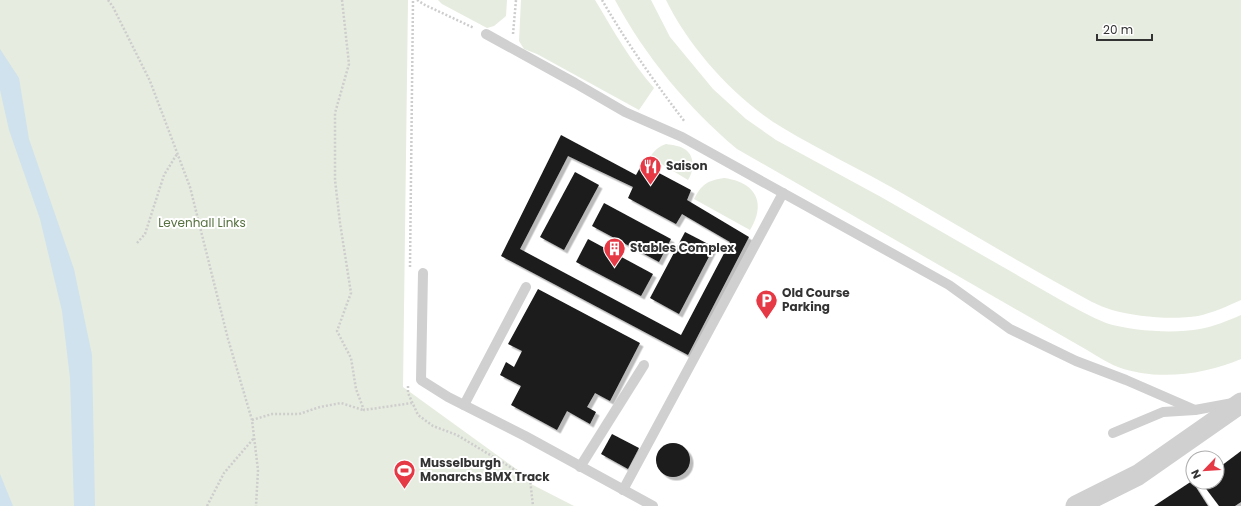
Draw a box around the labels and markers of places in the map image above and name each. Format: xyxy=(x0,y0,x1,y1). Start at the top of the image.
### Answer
restaurant icon: Saison xyxy=(638,153,664,186)
place label: Saison xyxy=(666,157,708,174)
building icon: Stables Complex xyxy=(602,235,628,268)
place label: Stables Complex xyxy=(630,239,735,256)
place label: Old Course Parking xyxy=(782,284,850,315)
parking icon: Old Course Parking xyxy=(753,287,779,320)
place label: Musselburgh Monarchs BMX Track xyxy=(420,454,550,485)
sports icon: Musselburgh Monarchs BMX Track xyxy=(391,457,417,490)

